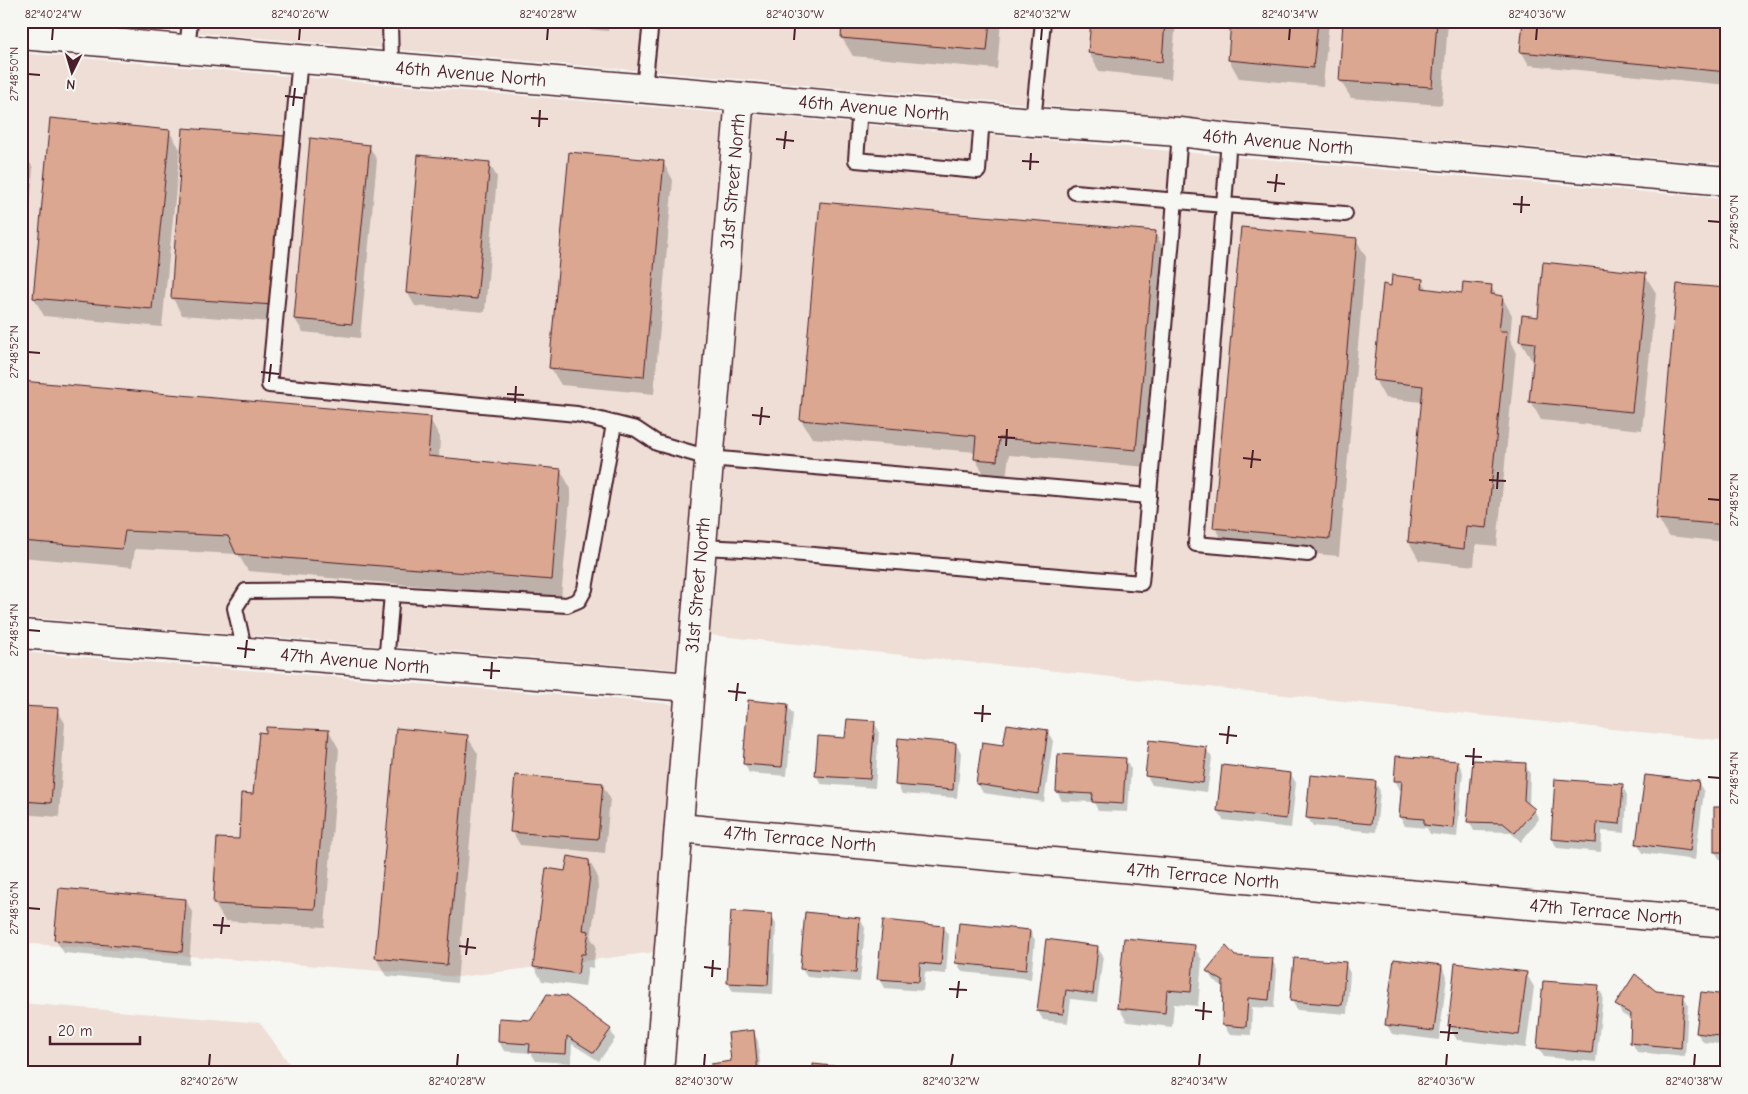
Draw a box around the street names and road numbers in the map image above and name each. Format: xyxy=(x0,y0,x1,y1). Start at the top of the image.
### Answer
street label: 46th Avenue North xyxy=(395,56,547,92)
street label: 46th Avenue North xyxy=(798,90,950,126)
street label: 31st Street North xyxy=(716,112,750,250)
street label: 46th Avenue North xyxy=(1202,124,1354,160)
street label: 31st Street North xyxy=(681,516,715,654)
street label: 47th Avenue North xyxy=(279,644,431,678)
street label: 47th Terrace North xyxy=(723,821,877,857)
street label: 47th Terrace North xyxy=(1126,858,1280,894)
street label: 47th Terrace North xyxy=(1529,894,1683,930)

